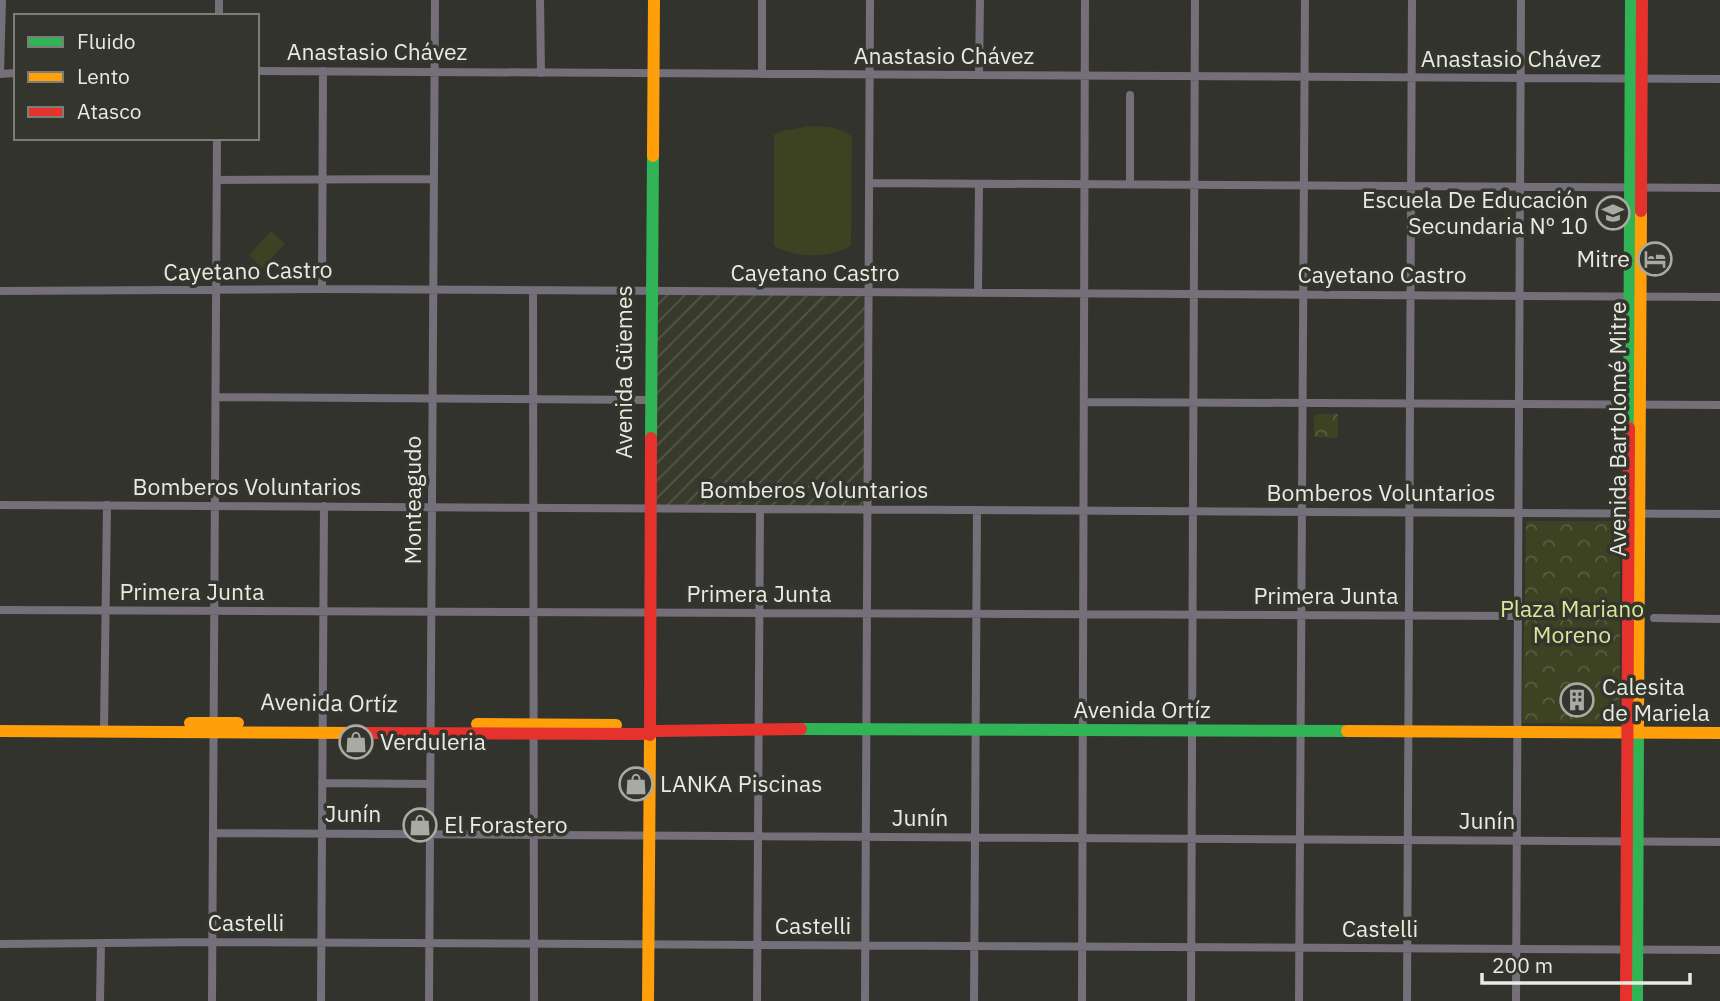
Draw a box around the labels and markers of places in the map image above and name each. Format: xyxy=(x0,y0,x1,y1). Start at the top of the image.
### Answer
place label: Escuela De Educación Secundaria Nº 10 xyxy=(1362,184,1588,240)
school or university icon: Escuela De Educación Secundaria Nº 10 xyxy=(1594,194,1632,232)
hotel icon: Mitre xyxy=(1636,240,1674,278)
place label: Mitre xyxy=(1577,243,1630,273)
place label: Calesita de Mariela xyxy=(1602,671,1710,727)
building icon: Calesita de Mariela xyxy=(1558,681,1596,719)
shop icon: Verduleria xyxy=(337,723,375,761)
place label: Verduleria xyxy=(380,726,486,756)
shop icon: LANKA Piscinas xyxy=(617,765,655,803)
place label: LANKA Piscinas xyxy=(660,768,822,798)
shop icon: El Forastero xyxy=(401,806,439,844)
place label: El Forastero xyxy=(444,809,568,839)

